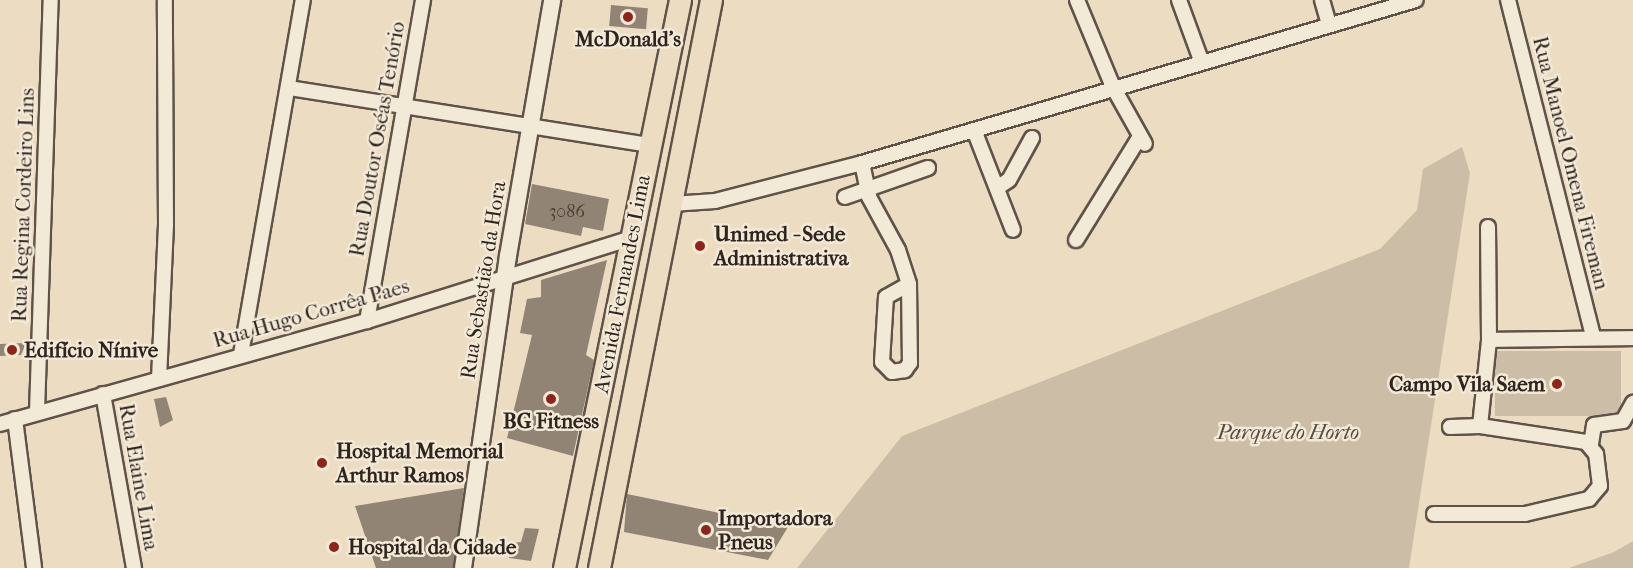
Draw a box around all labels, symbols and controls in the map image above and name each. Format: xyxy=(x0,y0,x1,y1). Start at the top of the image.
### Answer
marker: McDonald's xyxy=(621,10,635,24)
street label: Rua Doutor Oséas Tenório xyxy=(344,19,410,259)
place label: McDonald's xyxy=(575,26,681,52)
street label: Rua Manoel Omena Fireman xyxy=(1527,34,1615,292)
street label: Rua Regina Cordeiro Lins xyxy=(6,87,40,323)
street label: Avenida Fernandes Lima xyxy=(588,173,656,395)
street label: Rua Sebastião da Hora xyxy=(455,179,511,381)
house number: 3086 xyxy=(549,201,585,223)
place label: Unimed - Sede Administrativa xyxy=(714,221,848,271)
marker: Unimed - Sede Administrativa xyxy=(691,237,709,255)
street label: Rua Hugo Corrêa Paes xyxy=(210,273,412,353)
place label: Edifício Nínive xyxy=(24,337,158,363)
marker: Edifício Nínive xyxy=(5,343,19,357)
place label: Campo Vila Saem xyxy=(1389,371,1545,397)
marker: Campo Vila Saem xyxy=(1550,377,1564,391)
marker: BG Fitness xyxy=(544,392,558,406)
street label: Rua Elaine Lima xyxy=(114,402,164,552)
place label: BG Fitness xyxy=(503,408,599,434)
park label: Parque do Horto xyxy=(1217,419,1359,445)
place label: Hospital Memorial Arthur Ramos xyxy=(336,438,504,488)
marker: Hospital Memorial Arthur Ramos xyxy=(313,454,331,472)
place label: Importadora Pneus xyxy=(718,505,832,555)
marker: Importadora Pneus xyxy=(699,523,713,537)
place label: Hospital da Cidade xyxy=(348,534,516,560)
marker: Hospital da Cidade xyxy=(325,538,343,556)

